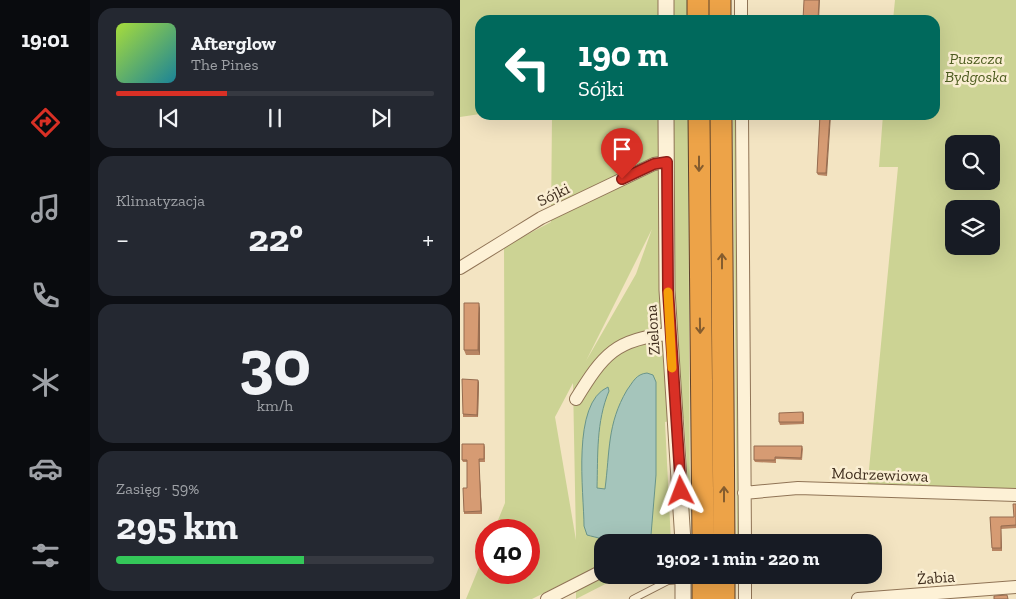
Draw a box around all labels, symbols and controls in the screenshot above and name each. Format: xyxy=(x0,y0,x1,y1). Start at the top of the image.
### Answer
text: 19:01 xyxy=(21,26,69,53)
text: Afterglow xyxy=(191,32,276,55)
text: 190 m xyxy=(578,33,668,75)
icon: left xyxy=(495,35,560,100)
park label: Puszcza Bydgoska xyxy=(945,49,1007,86)
text: The Pines xyxy=(191,55,258,74)
text: Sójki xyxy=(578,75,624,102)
icon: previous xyxy=(155,104,183,132)
icon: pause xyxy=(261,104,289,132)
icon: next xyxy=(367,104,395,132)
icon: directions xyxy=(28,105,63,140)
pin xyxy=(601,128,643,179)
icon: arrive xyxy=(608,135,636,163)
map controls xyxy=(945,135,1000,255)
button: search xyxy=(945,135,1000,190)
one-way arrow xyxy=(694,155,704,171)
street label: Sójki xyxy=(534,178,573,210)
icon: music xyxy=(28,191,63,226)
text: Klimatyzacja xyxy=(116,191,205,210)
button: layers xyxy=(945,200,1000,255)
text: 22° xyxy=(248,215,303,261)
text: − xyxy=(116,223,129,256)
text: + xyxy=(422,223,434,256)
one-way arrow xyxy=(717,254,727,270)
icon: phone xyxy=(28,278,63,313)
street label: Zielona xyxy=(641,304,664,356)
one-way arrow xyxy=(695,318,705,334)
text: 30 xyxy=(239,324,311,402)
icon: climate xyxy=(28,365,63,400)
text: km/h xyxy=(257,396,293,415)
icon: car xyxy=(28,451,63,486)
street label: Modrzewiowa xyxy=(831,463,929,486)
position arrow xyxy=(654,464,706,516)
text: Zasięg · 59% xyxy=(116,479,199,498)
one-way arrow xyxy=(719,486,728,502)
text: 295 km xyxy=(116,503,238,549)
speed limit sign: 40 xyxy=(475,519,540,584)
icon: filters xyxy=(28,538,63,573)
text: 19:02 · 1 min · 220 m xyxy=(656,547,820,570)
street label: Żabia xyxy=(917,567,956,588)

